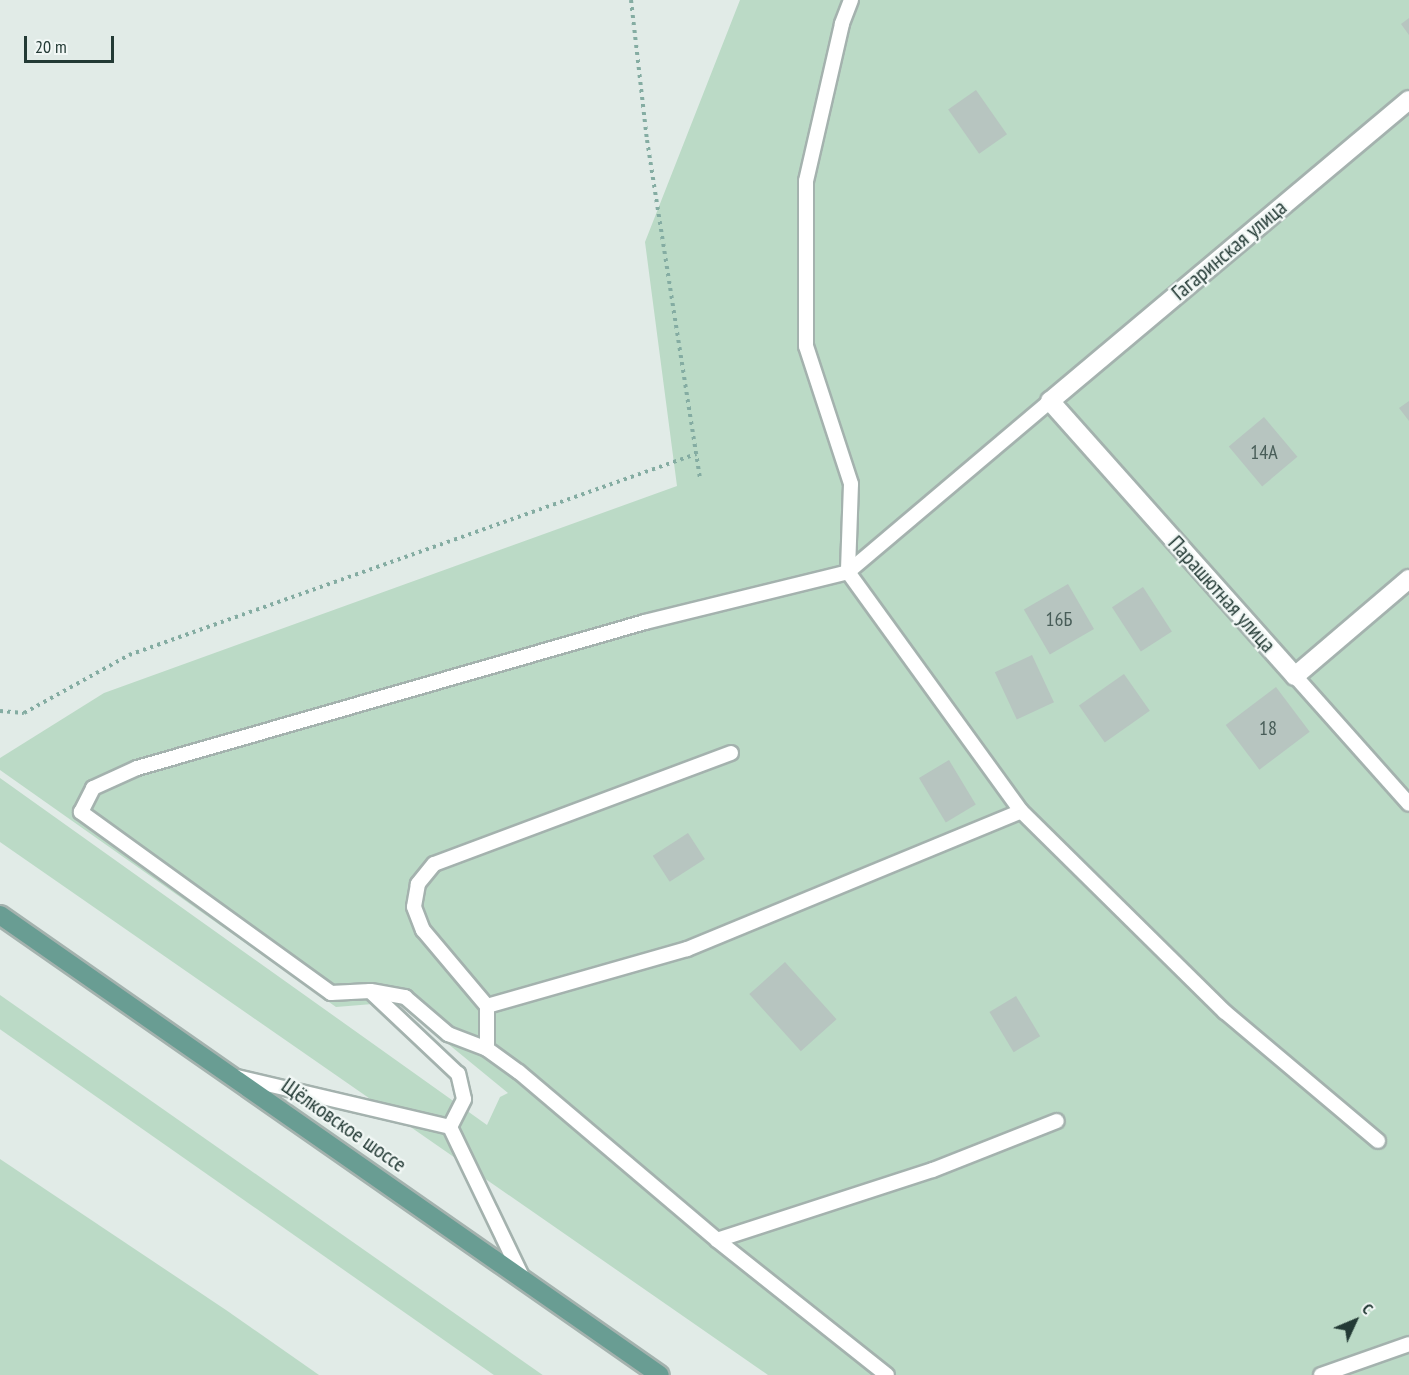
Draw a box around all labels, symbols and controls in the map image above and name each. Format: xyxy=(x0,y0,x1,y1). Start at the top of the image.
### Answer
scale bar xyxy=(27,24,117,62)
text: 20 m xyxy=(35,35,67,58)
street label: Гагаринская улица xyxy=(1166,194,1292,306)
house number: 14А xyxy=(1250,440,1278,464)
street label: Парашютная улица xyxy=(1163,530,1281,658)
house number: 16Б xyxy=(1046,607,1072,631)
house number: 18 xyxy=(1259,716,1277,740)
street label: Щёлковское шоссе xyxy=(277,1072,411,1178)
north arrow xyxy=(1325,1291,1385,1351)
text: С xyxy=(1358,1299,1378,1318)

